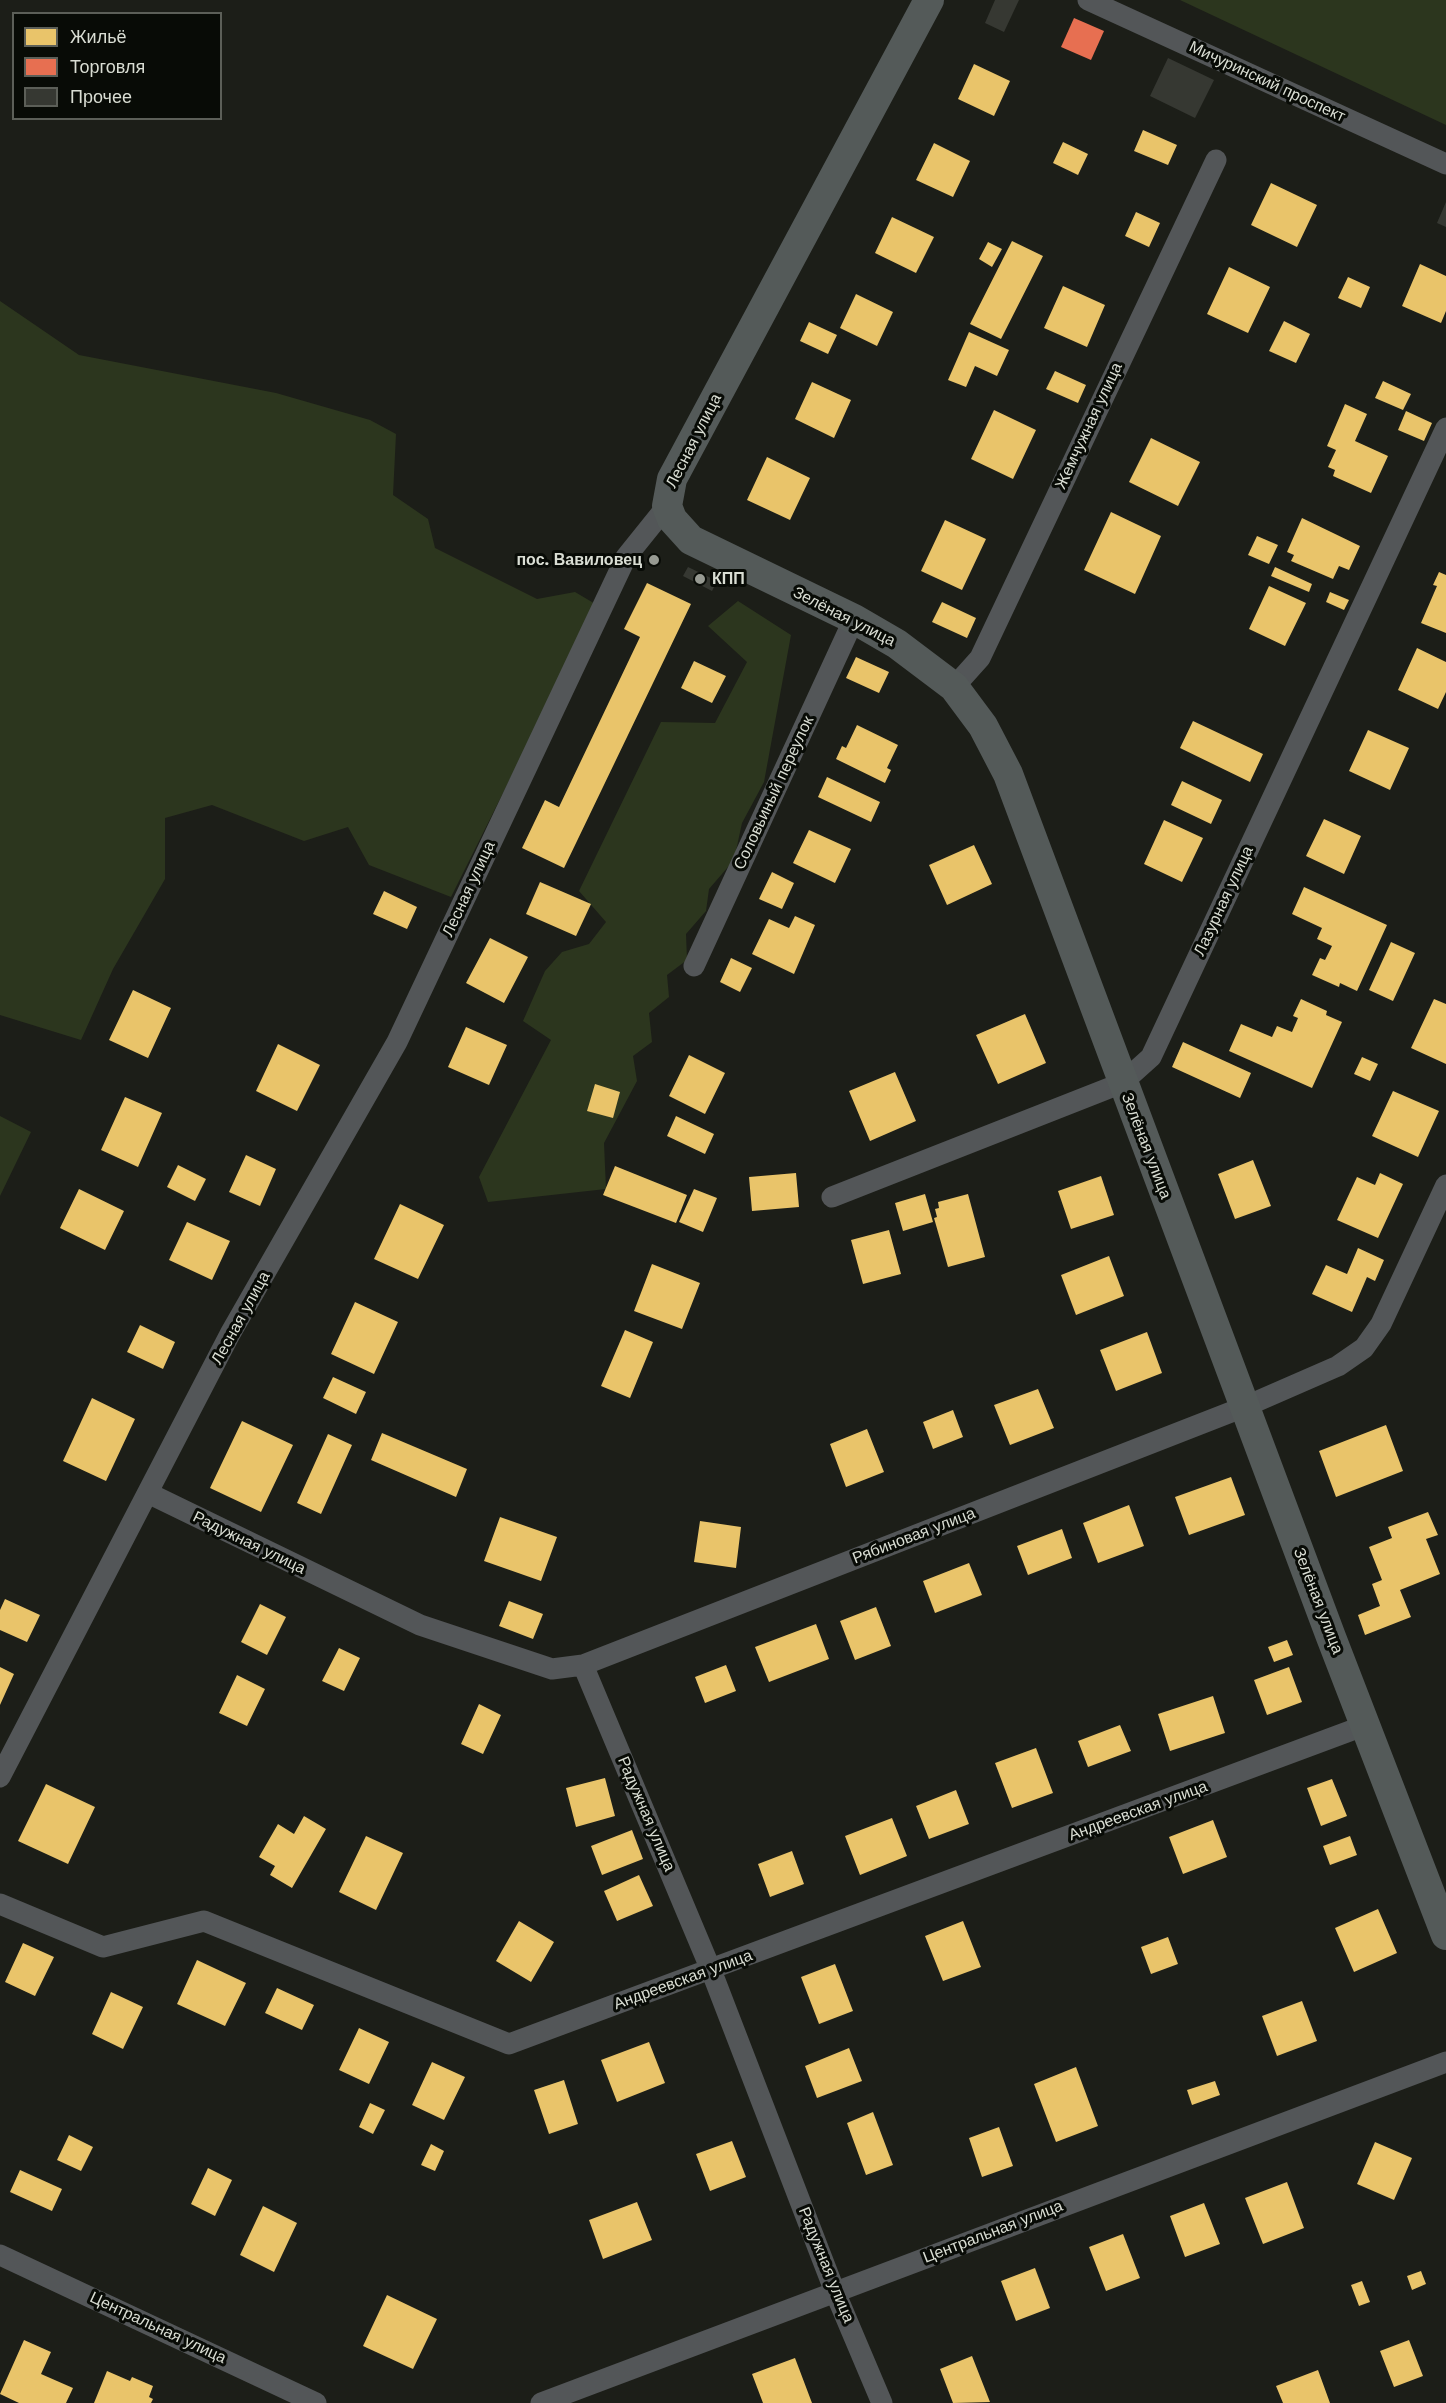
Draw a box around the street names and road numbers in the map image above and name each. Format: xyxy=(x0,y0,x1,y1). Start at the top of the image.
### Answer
street label: Мичуринский проспект xyxy=(1186,37,1348,127)
street label: Жемчужная улица xyxy=(1051,360,1127,492)
street label: Лесная улица xyxy=(662,391,726,491)
street label: Зелёная улица xyxy=(790,583,898,651)
street label: Соловьиный переулок xyxy=(730,713,818,873)
street label: Лесная улица xyxy=(438,838,500,940)
street label: Лазурная улица xyxy=(1190,843,1258,959)
street label: Зелёная улица xyxy=(1117,1090,1175,1202)
street label: Лесная улица xyxy=(208,1268,274,1368)
street label: Рябиновая улица xyxy=(850,1504,978,1568)
street label: Радужная улица xyxy=(189,1507,309,1579)
street label: Зелёная улица xyxy=(1289,1545,1347,1657)
street label: Радужная улица xyxy=(613,1754,679,1874)
street label: Андреевская улица xyxy=(1066,1777,1210,1845)
street label: Андреевская улица xyxy=(611,1946,755,2014)
street label: Центральная улица xyxy=(920,2196,1066,2268)
street label: Радужная улица xyxy=(794,2204,858,2326)
street label: Центральная улица xyxy=(87,2288,229,2368)

